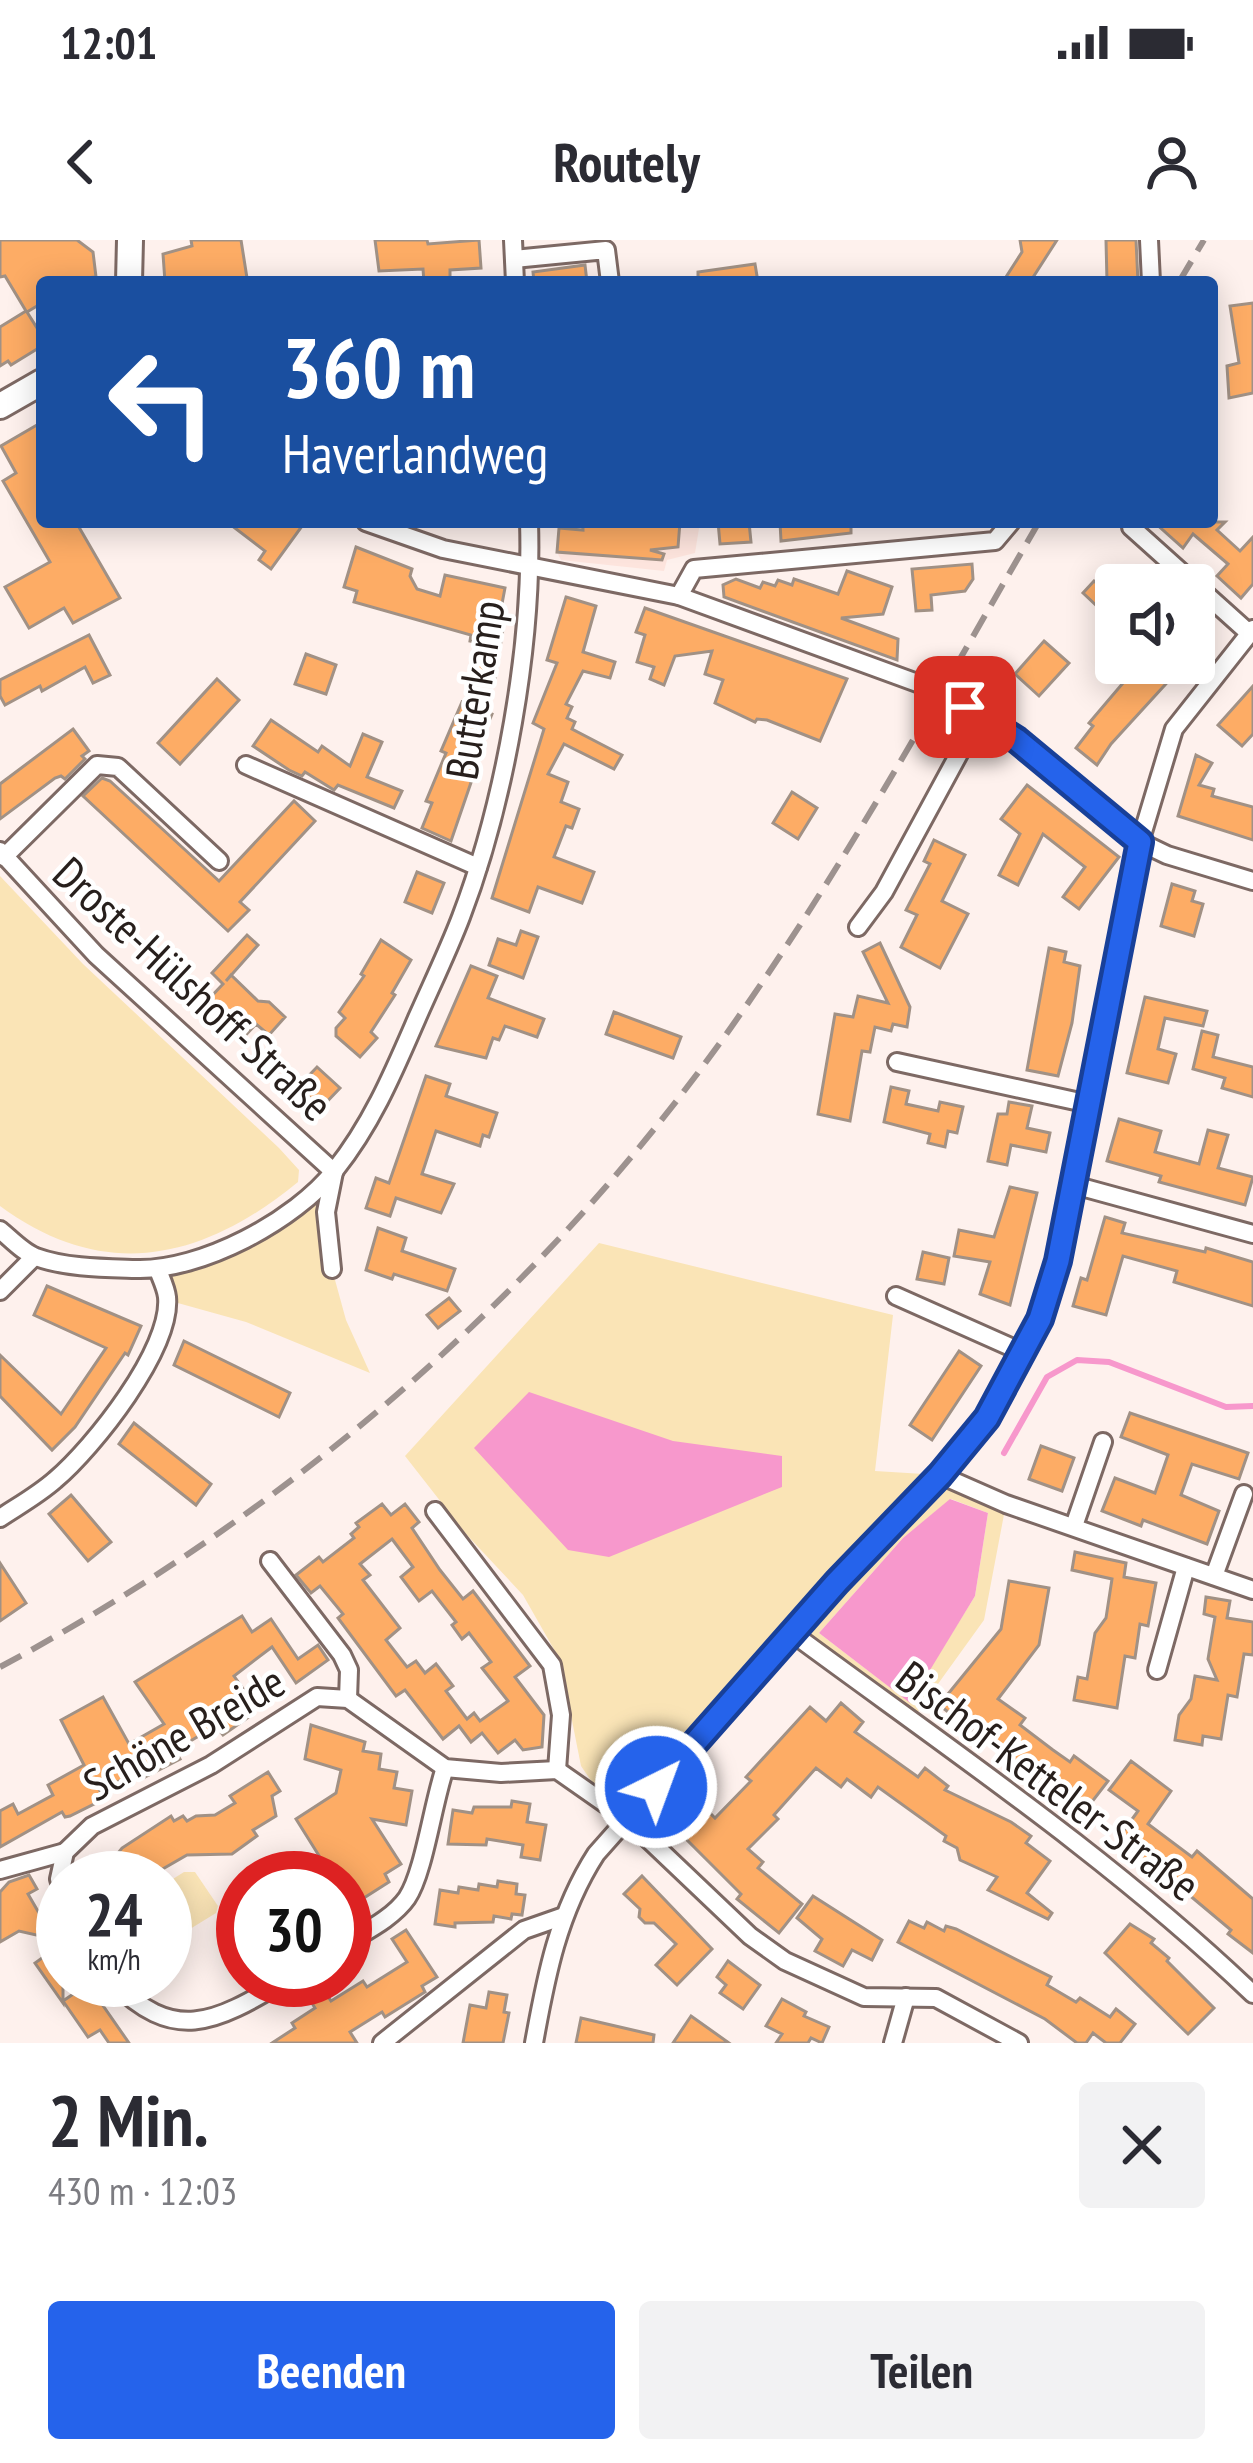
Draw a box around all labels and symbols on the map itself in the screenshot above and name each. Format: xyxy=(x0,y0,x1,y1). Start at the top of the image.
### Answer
street label: Butterkamp xyxy=(431,596,517,783)
pin xyxy=(914,656,1016,758)
street label: Droste-Hülshoff-Straße xyxy=(42,844,346,1133)
street label: Bischof-Ketteler-Straße xyxy=(886,1647,1212,1913)
street label: Schöne Breide xyxy=(73,1651,294,1813)
position arrow xyxy=(593,1724,719,1850)
speed limit sign: 30 xyxy=(216,1851,372,2007)

